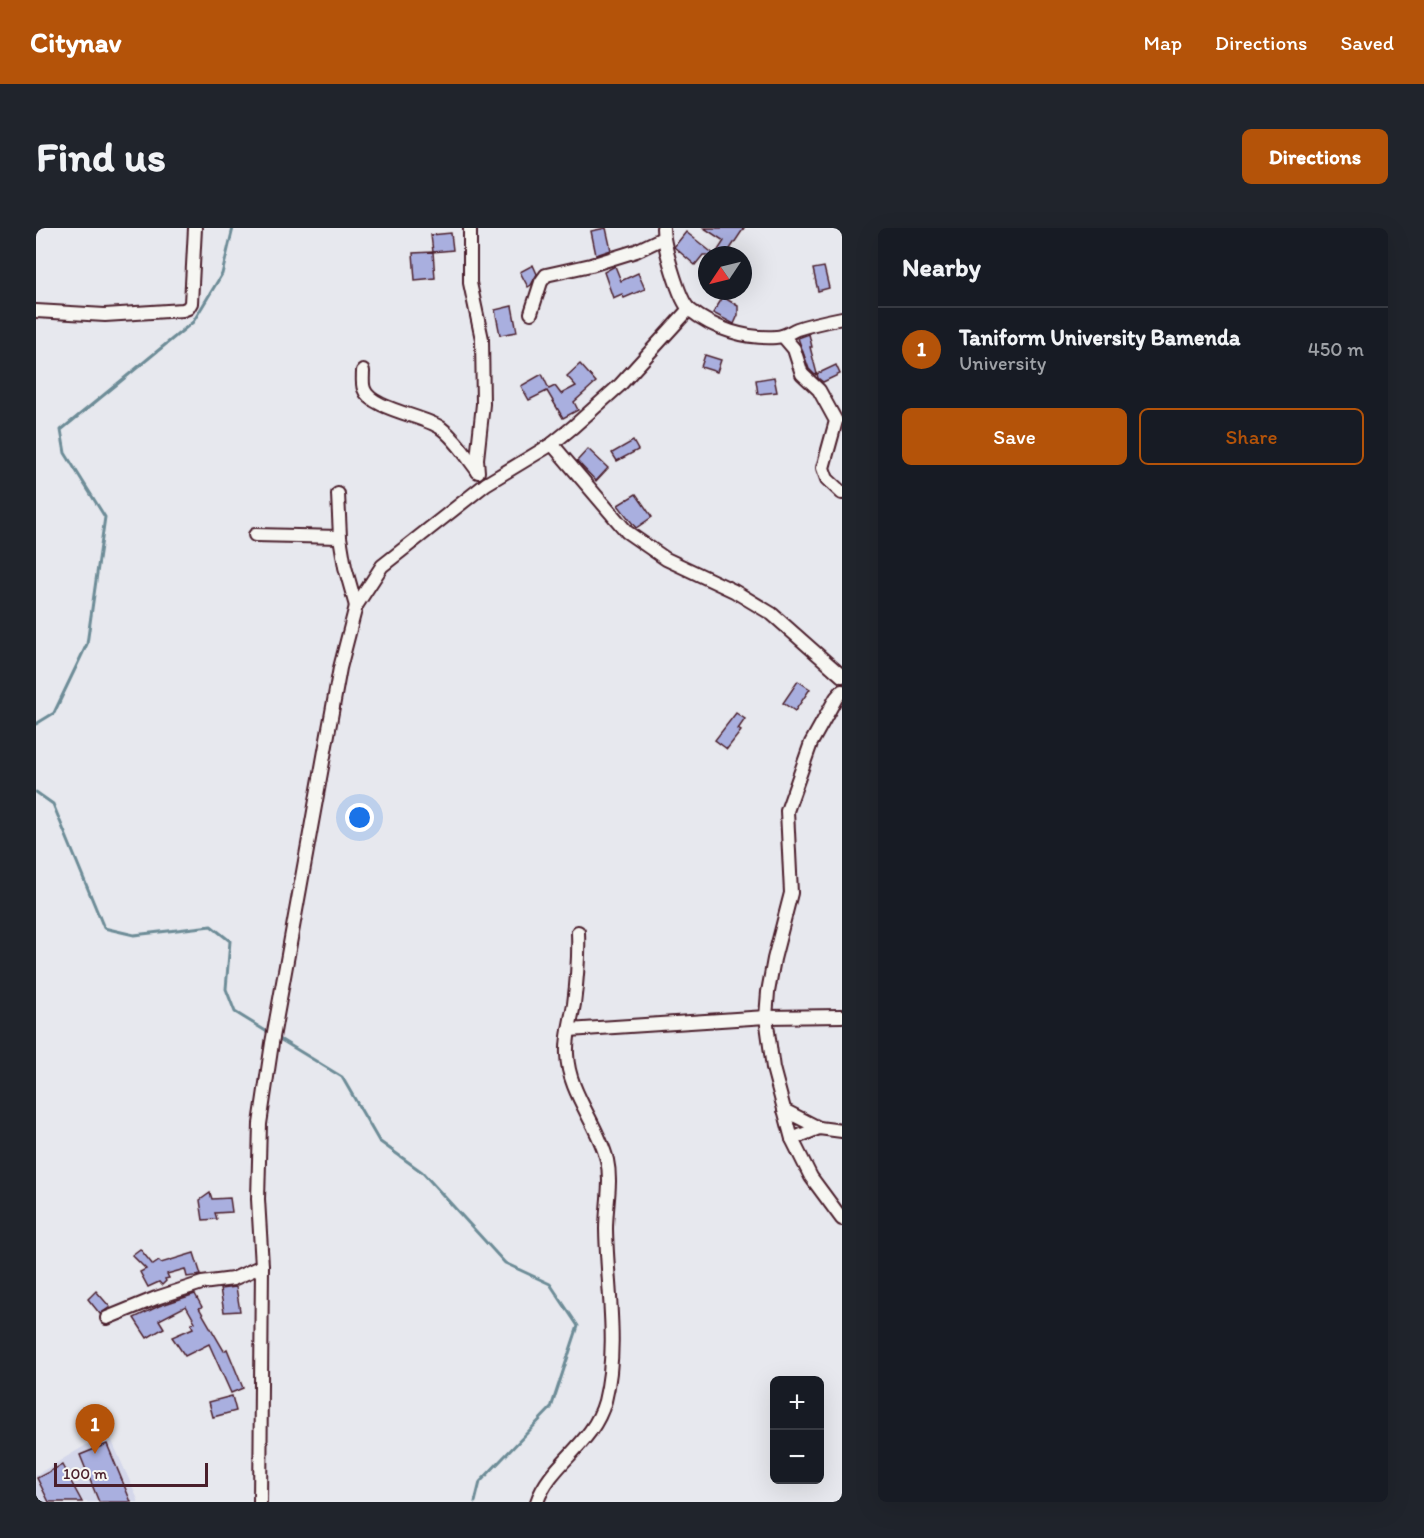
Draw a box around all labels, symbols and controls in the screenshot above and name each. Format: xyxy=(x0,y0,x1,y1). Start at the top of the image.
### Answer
text: Citynav xyxy=(30,25,121,59)
text: Map xyxy=(1144,30,1182,55)
text: Directions xyxy=(1215,30,1307,55)
text: Saved xyxy=(1340,30,1394,55)
button: Directions xyxy=(1242,129,1388,184)
text: Find us xyxy=(36,131,166,182)
north arrow xyxy=(698,246,752,300)
text: Nearby xyxy=(902,251,981,283)
text: Taniform University Bamenda xyxy=(959,324,1240,351)
text: 1 xyxy=(917,337,926,361)
text: 450 m xyxy=(1308,337,1364,361)
text: University xyxy=(959,351,1046,375)
button: Save xyxy=(902,408,1127,465)
button: Share xyxy=(1139,408,1364,465)
your location xyxy=(345,803,374,832)
map controls xyxy=(770,1376,824,1484)
button: + xyxy=(770,1376,824,1430)
pin: 1 xyxy=(76,1404,114,1454)
button: − xyxy=(770,1430,824,1484)
scale bar xyxy=(54,1460,208,1488)
text: 100 m xyxy=(63,1464,107,1483)

